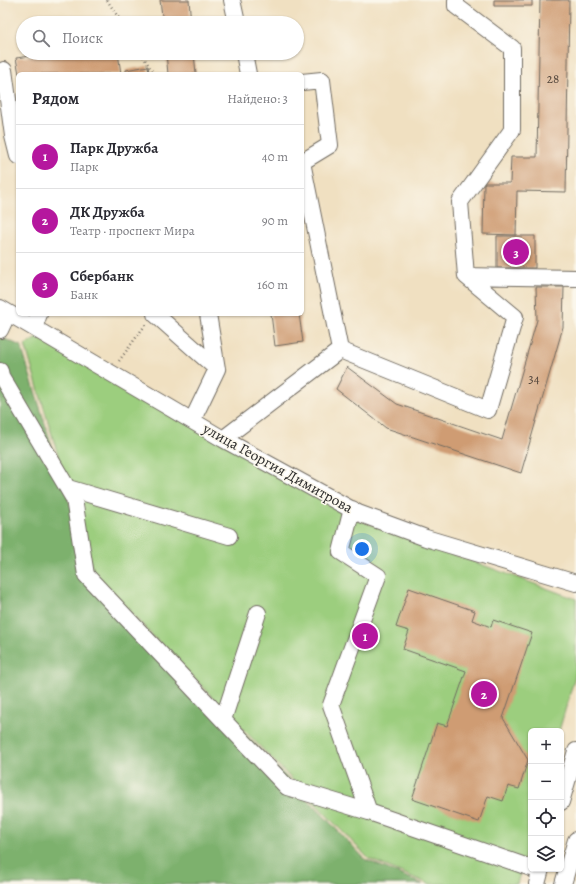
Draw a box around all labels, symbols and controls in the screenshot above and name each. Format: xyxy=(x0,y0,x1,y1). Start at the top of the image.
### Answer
search box xyxy=(16,16,304,60)
icon: search xyxy=(30,27,52,49)
text: Поиск xyxy=(62,28,103,48)
house number: 28 xyxy=(547,70,559,87)
text: Рядом xyxy=(32,87,79,110)
text: Найдено: 3 xyxy=(227,90,288,107)
text: Парк Дружба xyxy=(70,138,158,158)
text: 1 xyxy=(43,148,47,165)
text: 40 m xyxy=(262,148,288,165)
text: Парк xyxy=(70,158,99,175)
text: ДК Дружба xyxy=(70,202,145,222)
text: 2 xyxy=(42,212,48,229)
text: 90 m xyxy=(262,212,288,229)
text: Театр · проспект Мира xyxy=(70,222,195,239)
pin: 3 xyxy=(503,237,529,267)
text: Сбербанк xyxy=(70,266,134,286)
text: 3 xyxy=(42,276,48,293)
text: 160 m xyxy=(257,276,288,293)
text: Банк xyxy=(70,286,98,303)
house number: 34 xyxy=(528,370,540,387)
street label: улица Георгия Димитрова xyxy=(199,418,357,518)
your location xyxy=(352,539,372,559)
pin: 1 xyxy=(352,621,378,651)
pin: 2 xyxy=(471,679,497,709)
map controls xyxy=(528,728,564,872)
button: + xyxy=(528,728,564,764)
button: − xyxy=(528,764,564,800)
button: locate xyxy=(528,800,564,836)
button: layers xyxy=(528,836,564,872)

